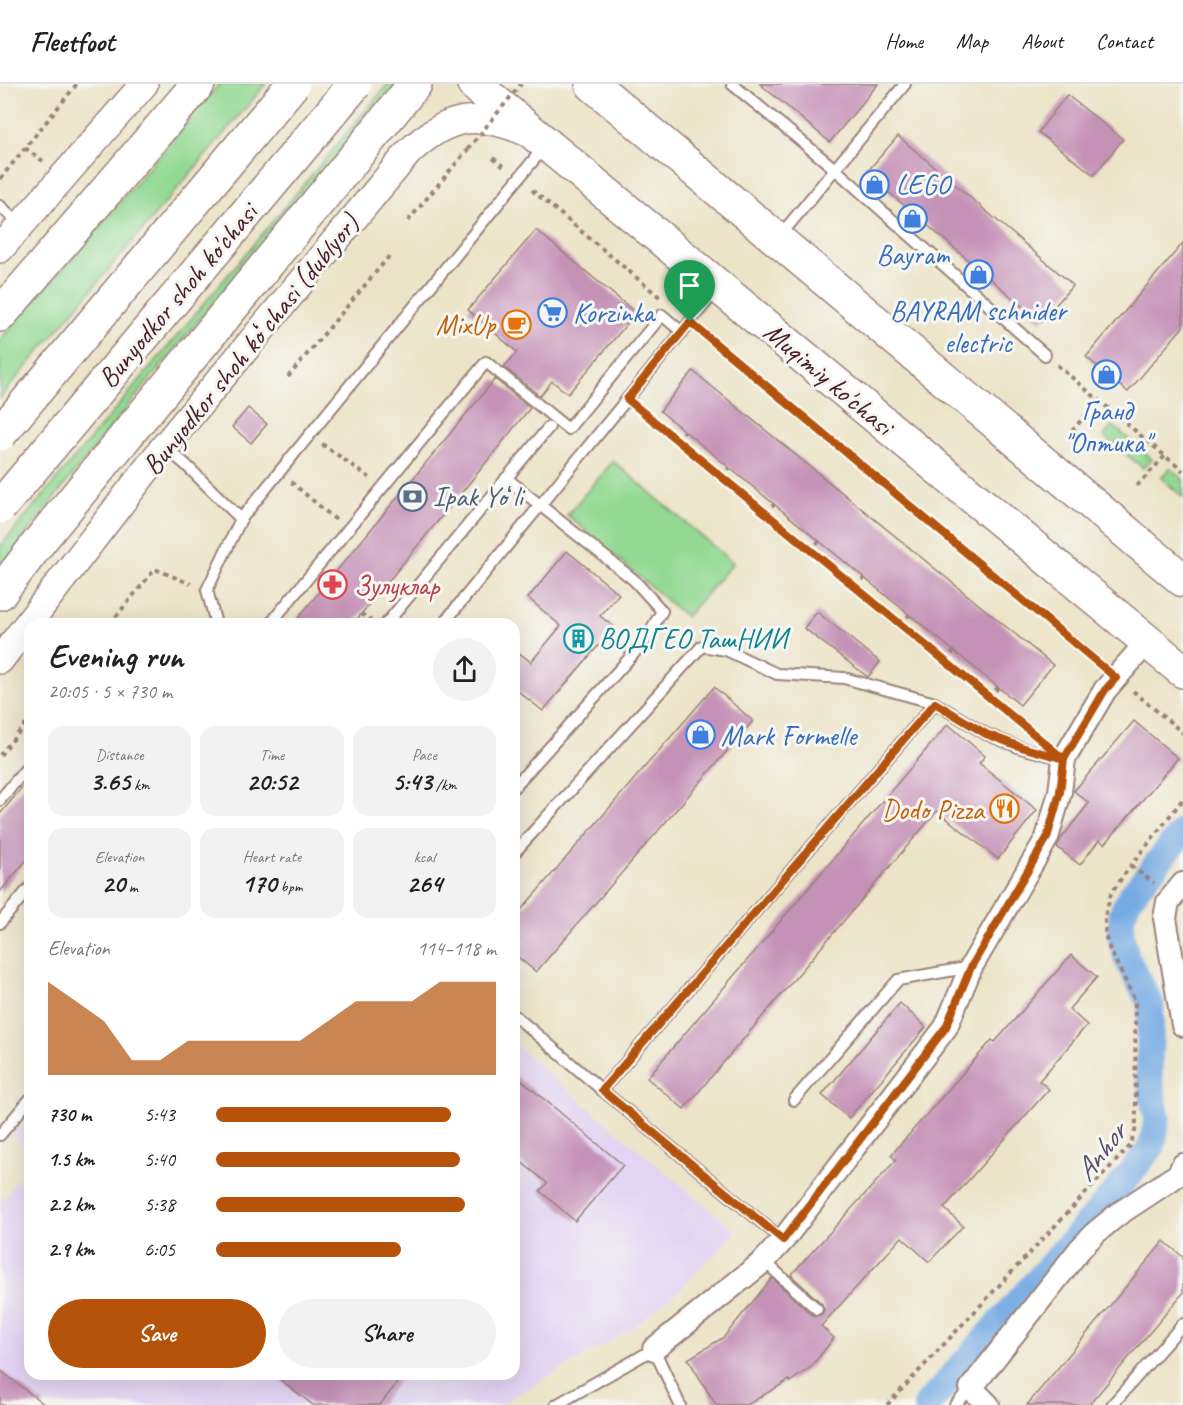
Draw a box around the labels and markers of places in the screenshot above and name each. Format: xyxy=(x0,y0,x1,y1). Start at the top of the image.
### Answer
place label: LEGO xyxy=(896,167,953,202)
shop icon: LEGO xyxy=(859,168,891,200)
shop icon: Bayram xyxy=(897,203,929,235)
place label: Bayram xyxy=(877,237,951,272)
shop icon: BAYRAM schnider electric xyxy=(962,258,994,290)
pin xyxy=(664,260,715,322)
place label: BAYRAM schnider electric xyxy=(890,293,1068,360)
place label: Korzinka xyxy=(573,295,656,330)
supermarket icon: Korzinka xyxy=(536,296,568,328)
place label: MixUp xyxy=(436,307,496,342)
cafe icon: MixUp xyxy=(500,308,532,340)
shop icon: Гранд "Оптика" xyxy=(1091,358,1123,390)
place label: Гранд "Оптика" xyxy=(1063,393,1156,460)
place label: Ipak Yoʻli xyxy=(433,479,527,514)
bank icon: Ipak Yoʻli xyxy=(396,480,428,512)
place label: Зулуклар xyxy=(354,568,441,603)
pharmacy icon: Зулуклар xyxy=(317,569,349,601)
place label: ВОДГЕО ТашНИИ xyxy=(599,621,791,656)
building icon: ВОДГЕО ТашНИИ xyxy=(562,622,594,654)
place label: Mark Formelle xyxy=(721,718,858,753)
shop icon: Mark Formelle xyxy=(684,719,716,751)
place label: Dodo Pizza xyxy=(882,792,986,827)
restaurant icon: Dodo Pizza xyxy=(989,793,1021,825)

